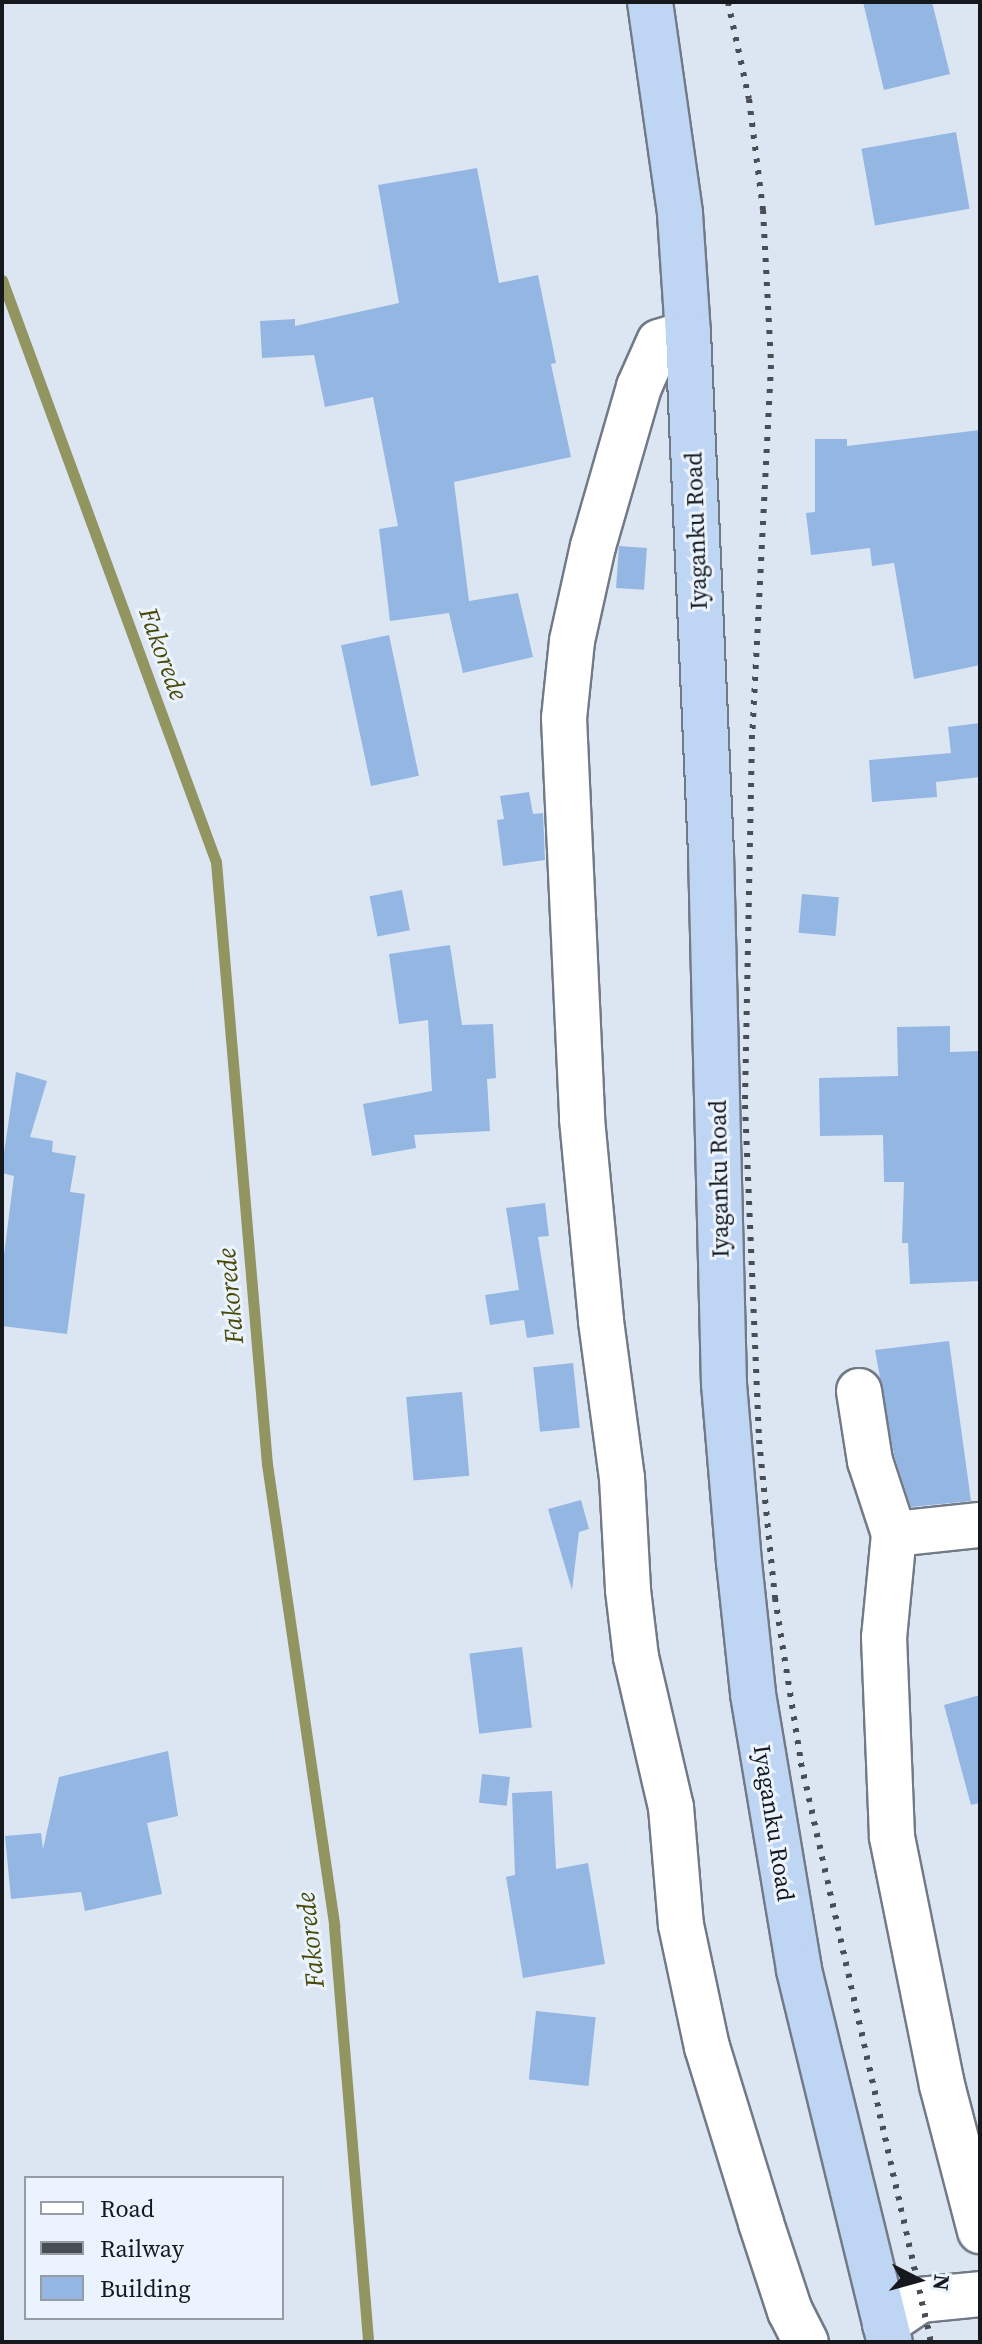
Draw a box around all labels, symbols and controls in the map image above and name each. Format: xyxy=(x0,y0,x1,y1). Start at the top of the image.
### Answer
street label: Iyaganku Road xyxy=(679,452,713,610)
water label: Fakorede xyxy=(132,604,194,704)
street label: Iyaganku Road xyxy=(703,1100,735,1258)
water label: Fakorede xyxy=(211,1247,251,1345)
street label: Iyaganku Road xyxy=(747,1743,801,1903)
water label: Fakorede xyxy=(290,1891,332,1989)
legend xyxy=(24,2176,284,2320)
text: Road xyxy=(100,2192,154,2225)
text: Railway xyxy=(100,2232,184,2265)
north arrow xyxy=(878,2240,958,2320)
text: Building xyxy=(100,2272,191,2305)
text: N xyxy=(926,2273,958,2292)

